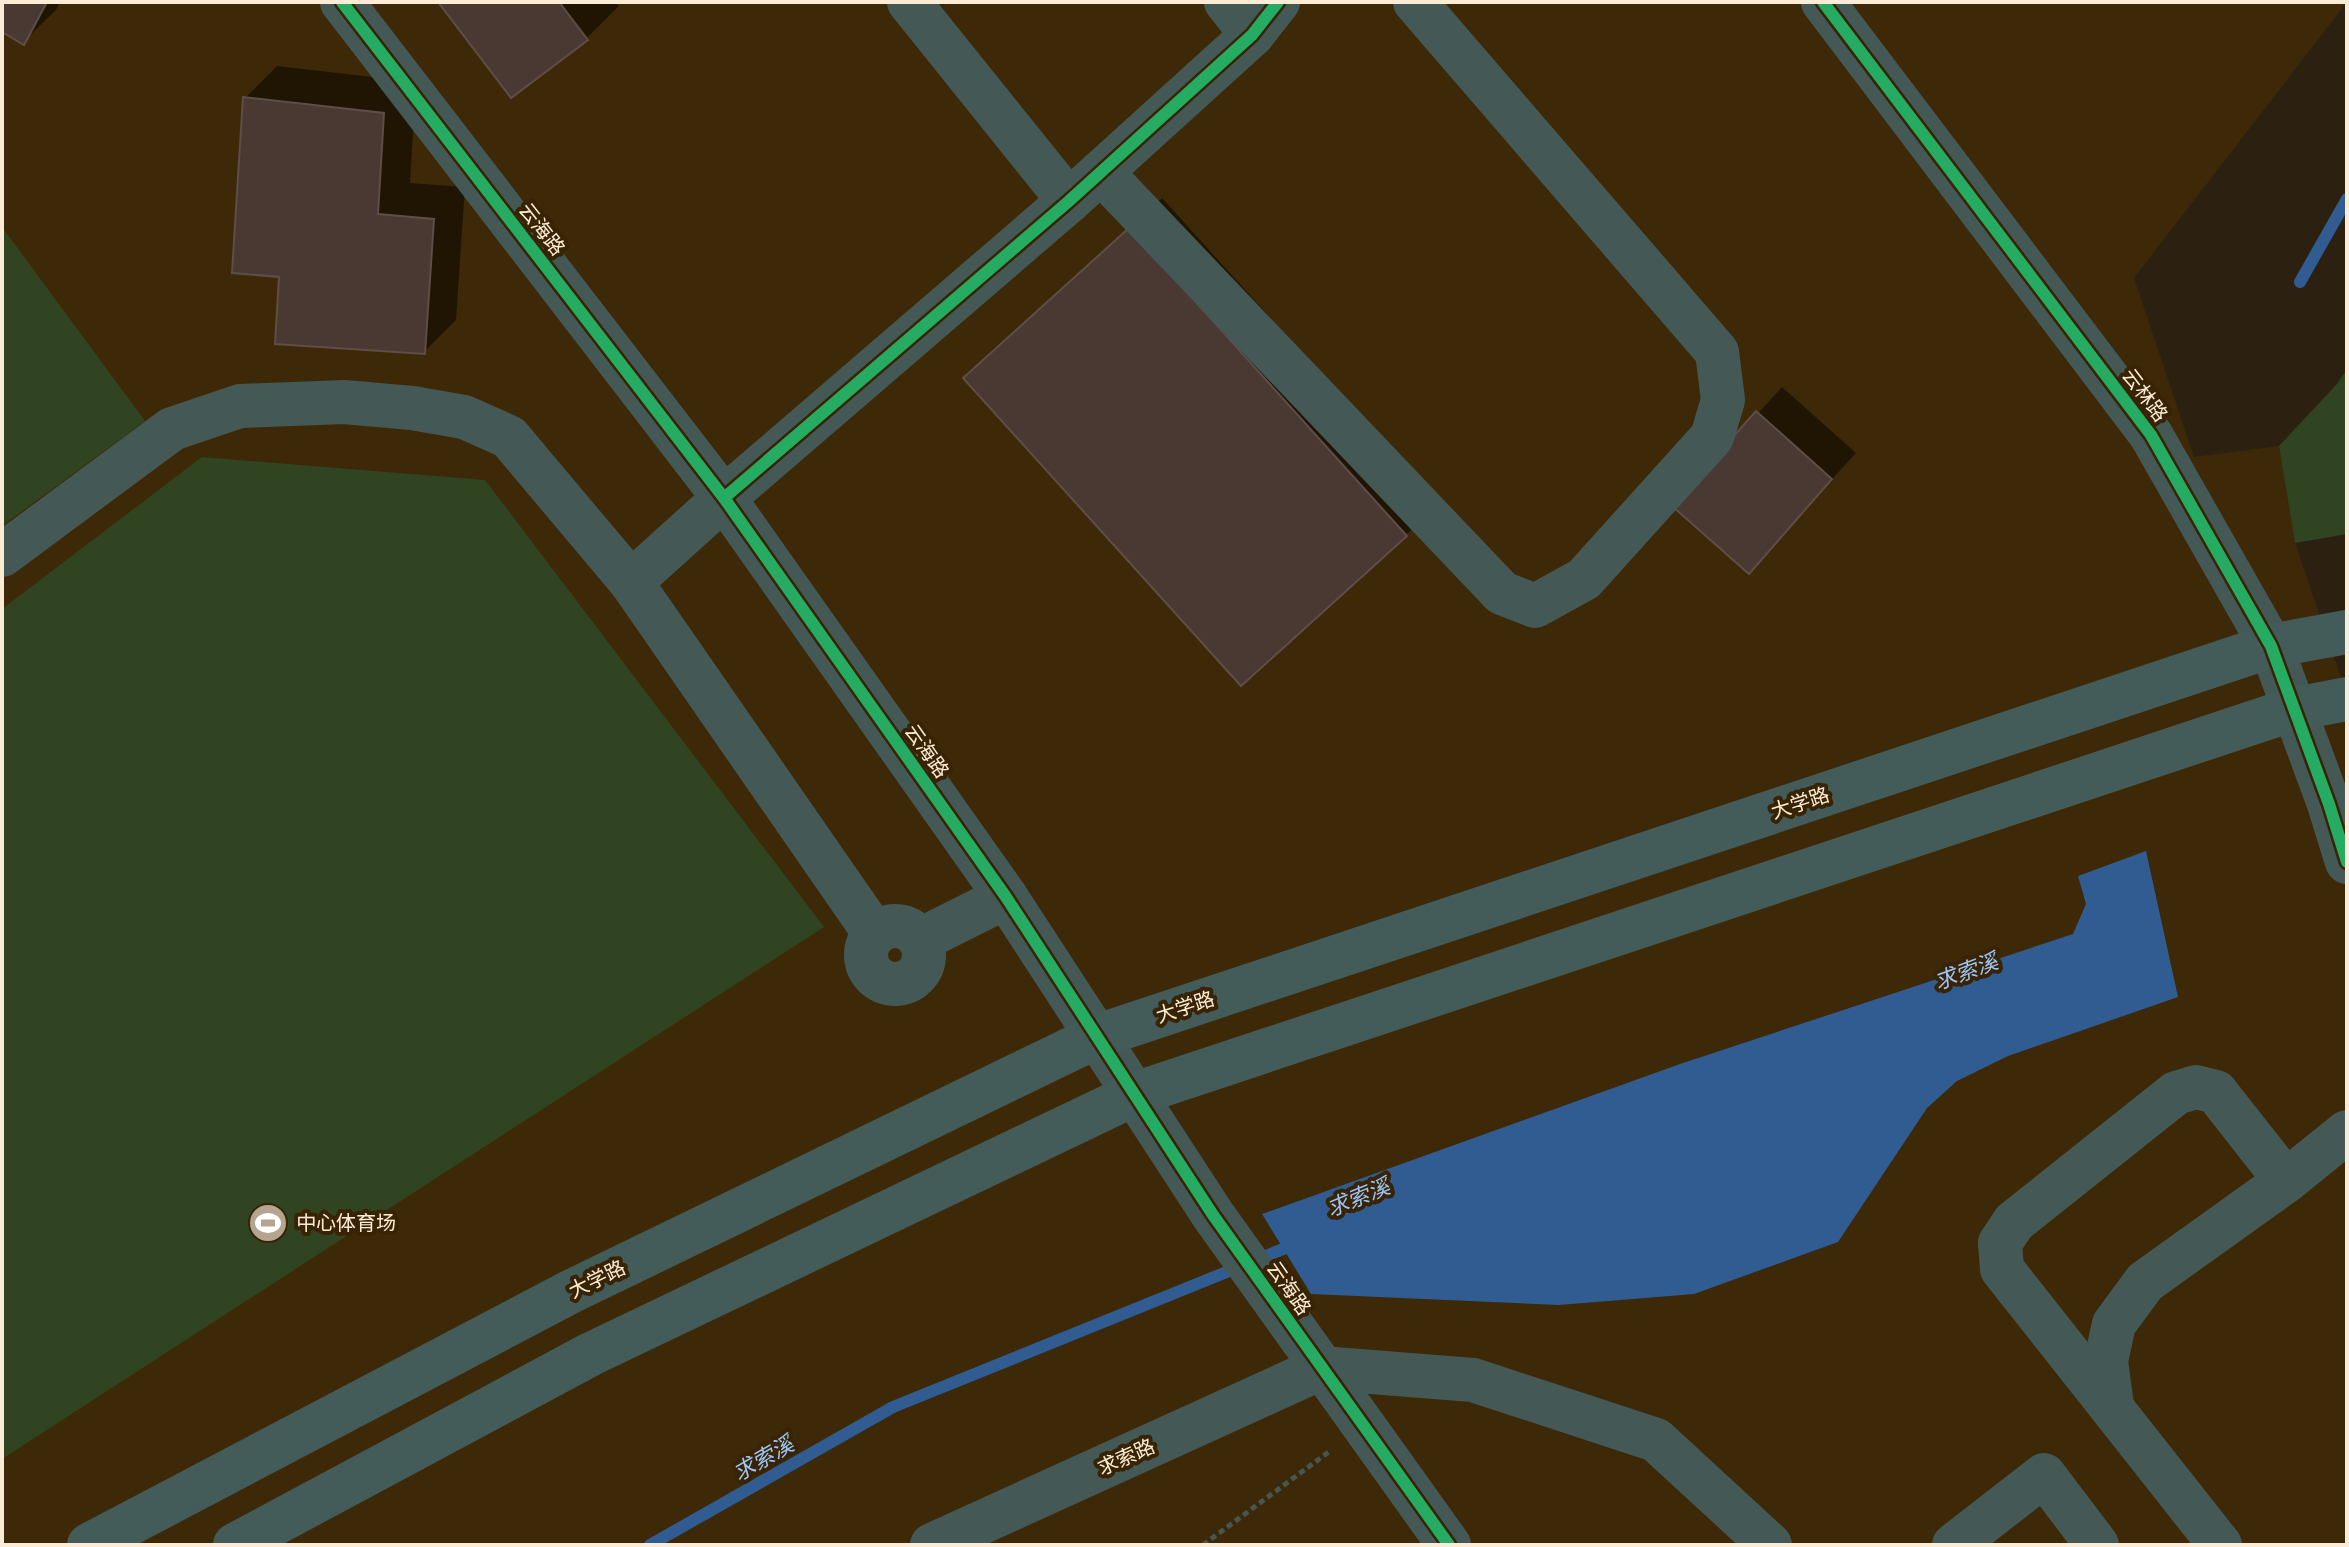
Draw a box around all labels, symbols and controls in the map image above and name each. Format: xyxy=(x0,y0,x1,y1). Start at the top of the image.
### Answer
street label: 云海路 xyxy=(513,197,572,261)
street label: 云林路 xyxy=(2117,363,2174,427)
street label: 云海路 xyxy=(899,718,956,783)
street label: 大学路 xyxy=(1767,780,1833,825)
water label: 求索溪 xyxy=(1930,945,2004,996)
street label: 大学路 xyxy=(1152,984,1218,1029)
water label: 求索溪 xyxy=(1322,1170,1396,1223)
sports icon: 中心体育场 xyxy=(247,1202,289,1244)
place label: 中心体育场 xyxy=(296,1209,396,1236)
street label: 大学路 xyxy=(564,1253,630,1304)
street label: 云海路 xyxy=(1261,1255,1318,1320)
water label: 求索溪 xyxy=(727,1428,801,1487)
street label: 求索路 xyxy=(1093,1432,1159,1481)

